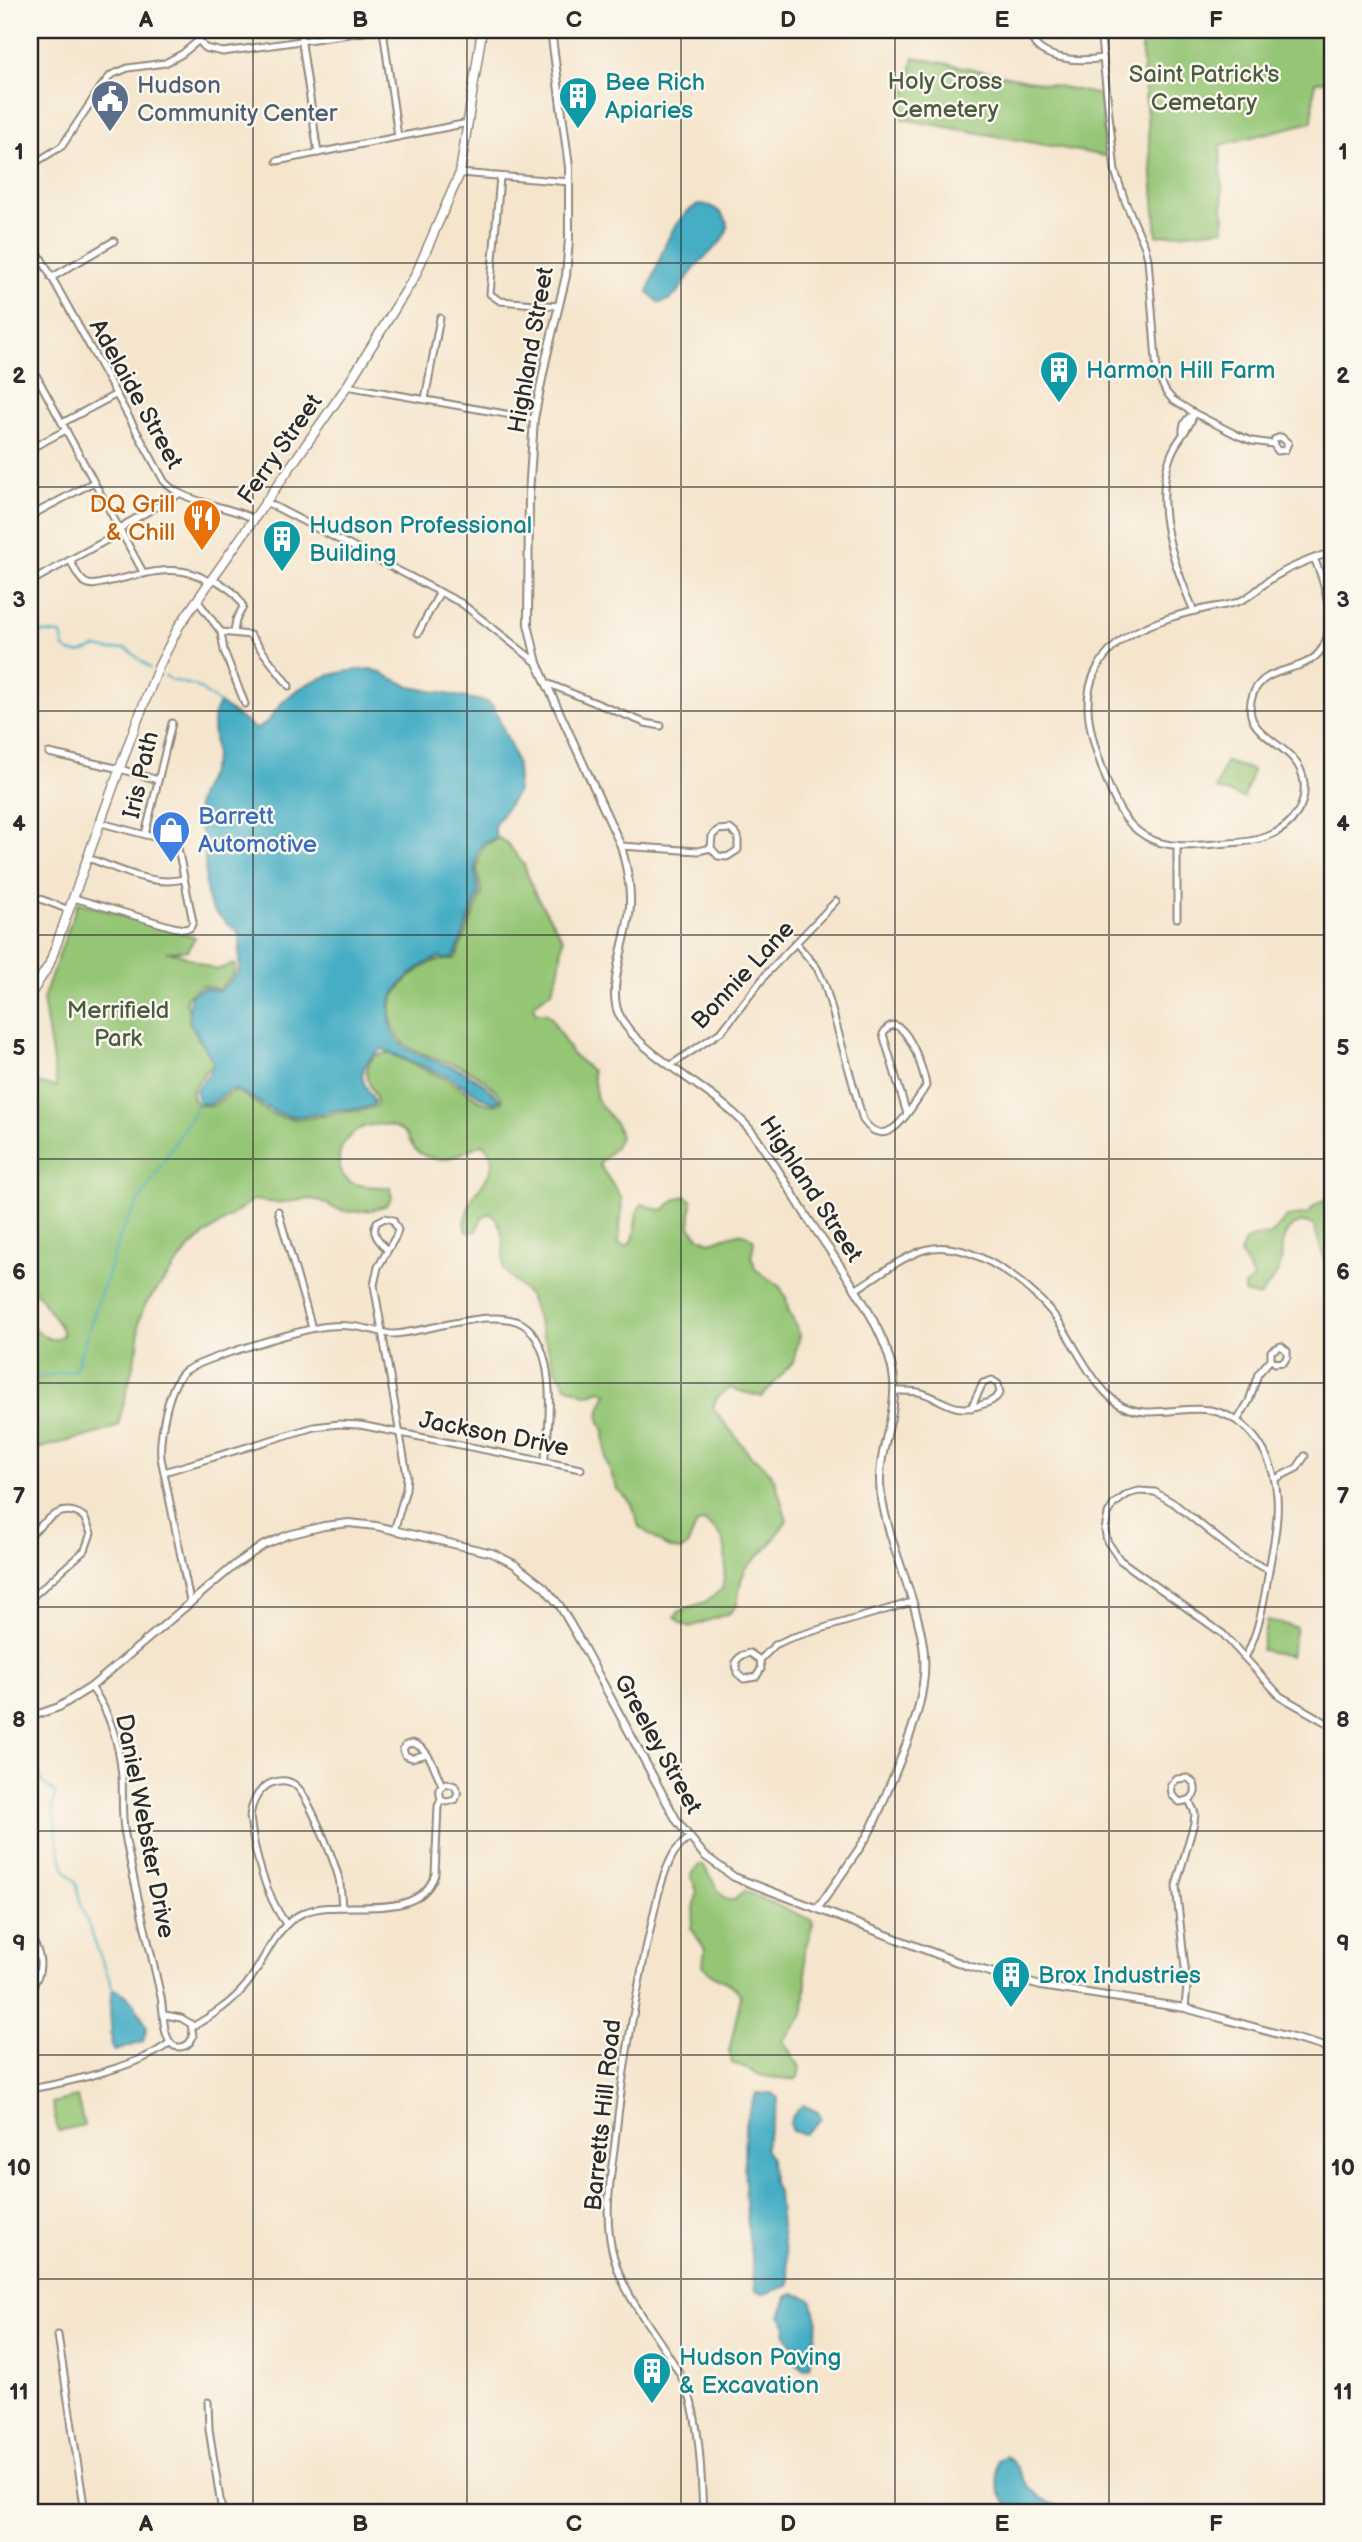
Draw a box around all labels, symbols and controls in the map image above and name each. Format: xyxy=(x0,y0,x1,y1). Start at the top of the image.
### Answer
text: A xyxy=(138,6,154,34)
text: B xyxy=(352,6,368,34)
text: C xyxy=(566,6,582,34)
text: D xyxy=(780,6,796,34)
text: E xyxy=(995,6,1010,34)
text: F xyxy=(1209,6,1223,34)
park label: Saint Patrick's Cemetary xyxy=(1129,60,1279,117)
park label: Holy Cross Cemetery xyxy=(888,67,1003,124)
place label: Bee Rich Apiaries xyxy=(605,68,705,125)
place label: Hudson Community Center xyxy=(137,71,338,128)
building icon: Bee Rich Apiaries xyxy=(557,75,599,130)
public building icon: Hudson Community Center xyxy=(89,78,131,133)
text: 1 xyxy=(14,138,24,166)
text: 1 xyxy=(1338,138,1348,166)
street label: Highland Street xyxy=(502,264,560,435)
street label: Adelaide Street xyxy=(83,314,189,474)
building icon: Harmon Hill Farm xyxy=(1038,349,1080,404)
place label: Harmon Hill Farm xyxy=(1086,356,1275,385)
text: 2 xyxy=(12,362,26,390)
text: 2 xyxy=(1336,362,1350,390)
street label: Ferry Street xyxy=(232,388,329,510)
place label: DQ Grill & Chill xyxy=(90,490,175,547)
restaurant icon: DQ Grill & Chill xyxy=(181,497,223,552)
place label: Hudson Professional Building xyxy=(309,511,532,568)
building icon: Hudson Professional Building xyxy=(261,518,303,573)
text: 3 xyxy=(12,586,26,614)
text: 3 xyxy=(1336,586,1350,614)
street label: Iris Path xyxy=(117,729,165,821)
place label: Barrett Automotive xyxy=(198,802,317,859)
shop icon: Barrett Automotive xyxy=(150,809,192,864)
text: 4 xyxy=(12,810,26,838)
text: 4 xyxy=(1336,810,1350,838)
street label: Bonnie Lane xyxy=(685,915,801,1035)
park label: Merrifield Park xyxy=(67,996,169,1053)
text: 5 xyxy=(12,1034,26,1062)
text: 5 xyxy=(1336,1034,1350,1062)
street label: Highland Street xyxy=(753,1111,869,1268)
text: 6 xyxy=(12,1258,26,1286)
text: 6 xyxy=(1336,1258,1350,1286)
street label: Jackson Drive xyxy=(417,1405,571,1463)
text: 7 xyxy=(13,1482,26,1510)
text: 7 xyxy=(1337,1482,1350,1510)
street label: Greeley Street xyxy=(608,1669,709,1819)
text: 8 xyxy=(12,1706,26,1734)
text: 8 xyxy=(1336,1706,1350,1734)
street label: Daniel Webster Drive xyxy=(109,1712,181,1940)
text: 9 xyxy=(12,1930,26,1958)
text: 9 xyxy=(1336,1930,1350,1958)
building icon: Brox Industries xyxy=(990,1954,1032,2009)
place label: Brox Industries xyxy=(1038,1961,1201,1990)
street label: Barretts Hill Road xyxy=(579,2018,627,2212)
text: 10 xyxy=(7,2154,31,2182)
text: 10 xyxy=(1331,2154,1355,2182)
place label: Hudson Paving & Excavation xyxy=(679,2343,841,2400)
building icon: Hudson Paving & Excavation xyxy=(631,2350,673,2405)
text: 11 xyxy=(9,2378,29,2406)
text: 11 xyxy=(1333,2378,1353,2406)
text: A xyxy=(138,2510,154,2538)
text: B xyxy=(352,2510,368,2538)
text: C xyxy=(566,2510,582,2538)
text: D xyxy=(780,2510,796,2538)
text: E xyxy=(995,2510,1010,2538)
text: F xyxy=(1209,2510,1223,2538)

